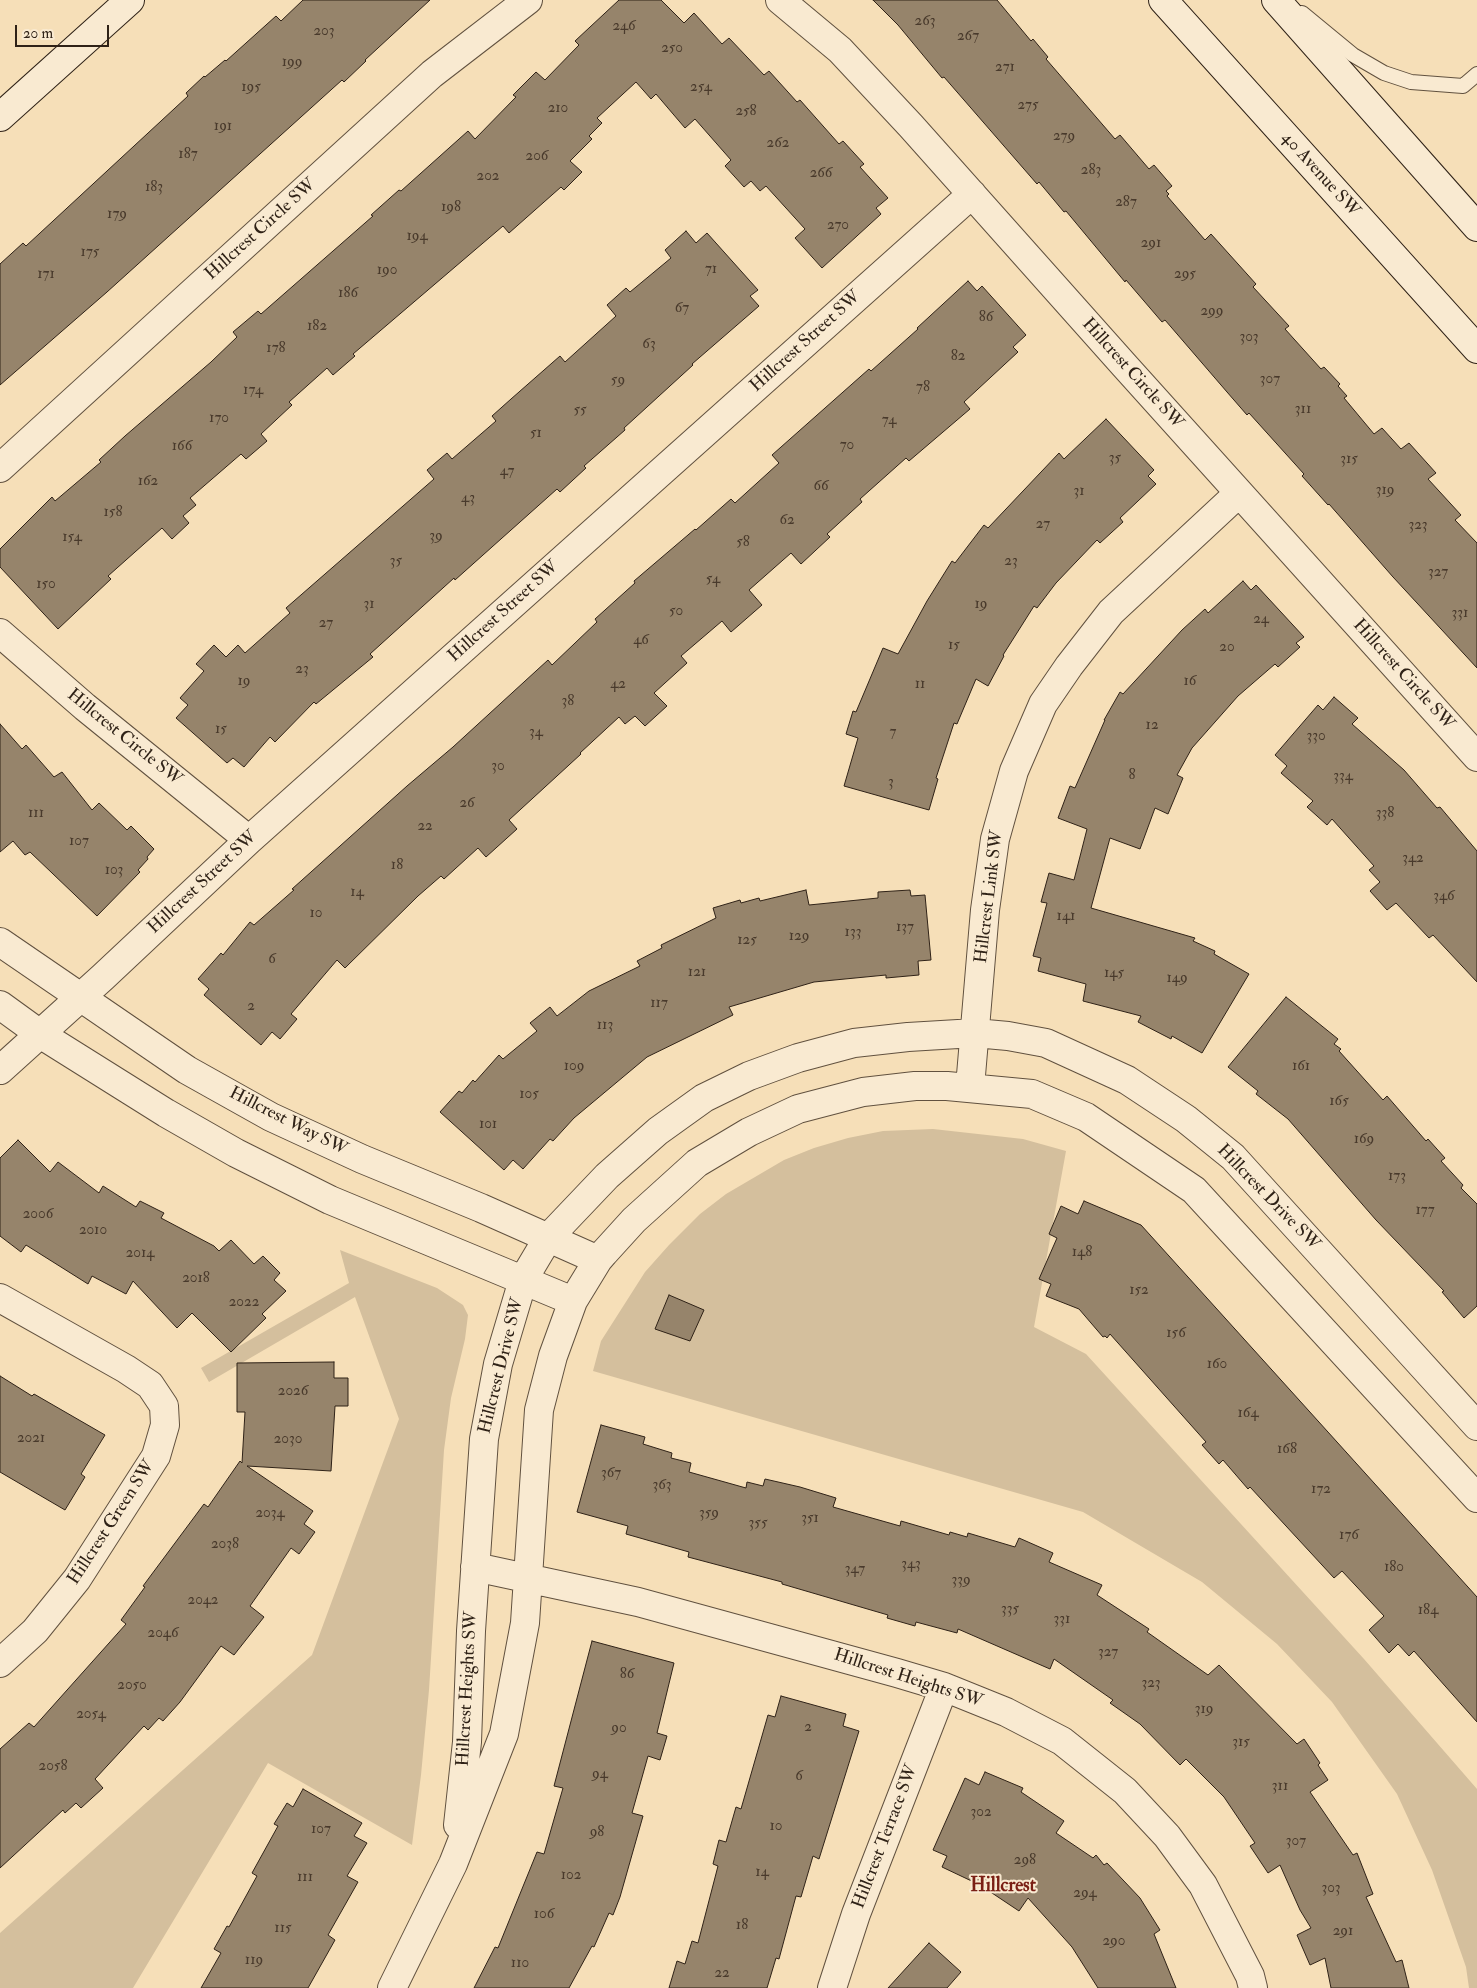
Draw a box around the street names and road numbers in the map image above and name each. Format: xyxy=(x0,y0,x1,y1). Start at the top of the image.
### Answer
street label: 40 Avenue SW xyxy=(1276,128,1364,222)
street label: Hillcrest Circle SW xyxy=(201,175,321,285)
street label: Hillcrest Street SW xyxy=(746,287,866,397)
street label: Hillcrest Circle SW xyxy=(1077,314,1187,434)
street label: Hillcrest Street SW xyxy=(444,557,564,667)
street label: Hillcrest Circle SW xyxy=(1348,615,1458,735)
street label: Hillcrest Circle SW xyxy=(62,685,186,791)
street label: Hillcrest Street SW xyxy=(144,827,262,939)
street label: Hillcrest Link SW xyxy=(971,829,1009,965)
street label: Hillcrest Way SW xyxy=(225,1083,351,1161)
street label: Hillcrest Drive SW xyxy=(1212,1140,1324,1256)
street label: Hillcrest Drive SW xyxy=(475,1296,529,1436)
street label: Hillcrest Green SW xyxy=(64,1457,160,1589)
street label: Hillcrest Heights SW xyxy=(453,1611,483,1767)
street label: Hillcrest Heights SW xyxy=(831,1645,985,1713)
street label: Hillcrest Terrace SW xyxy=(849,1762,923,1912)

